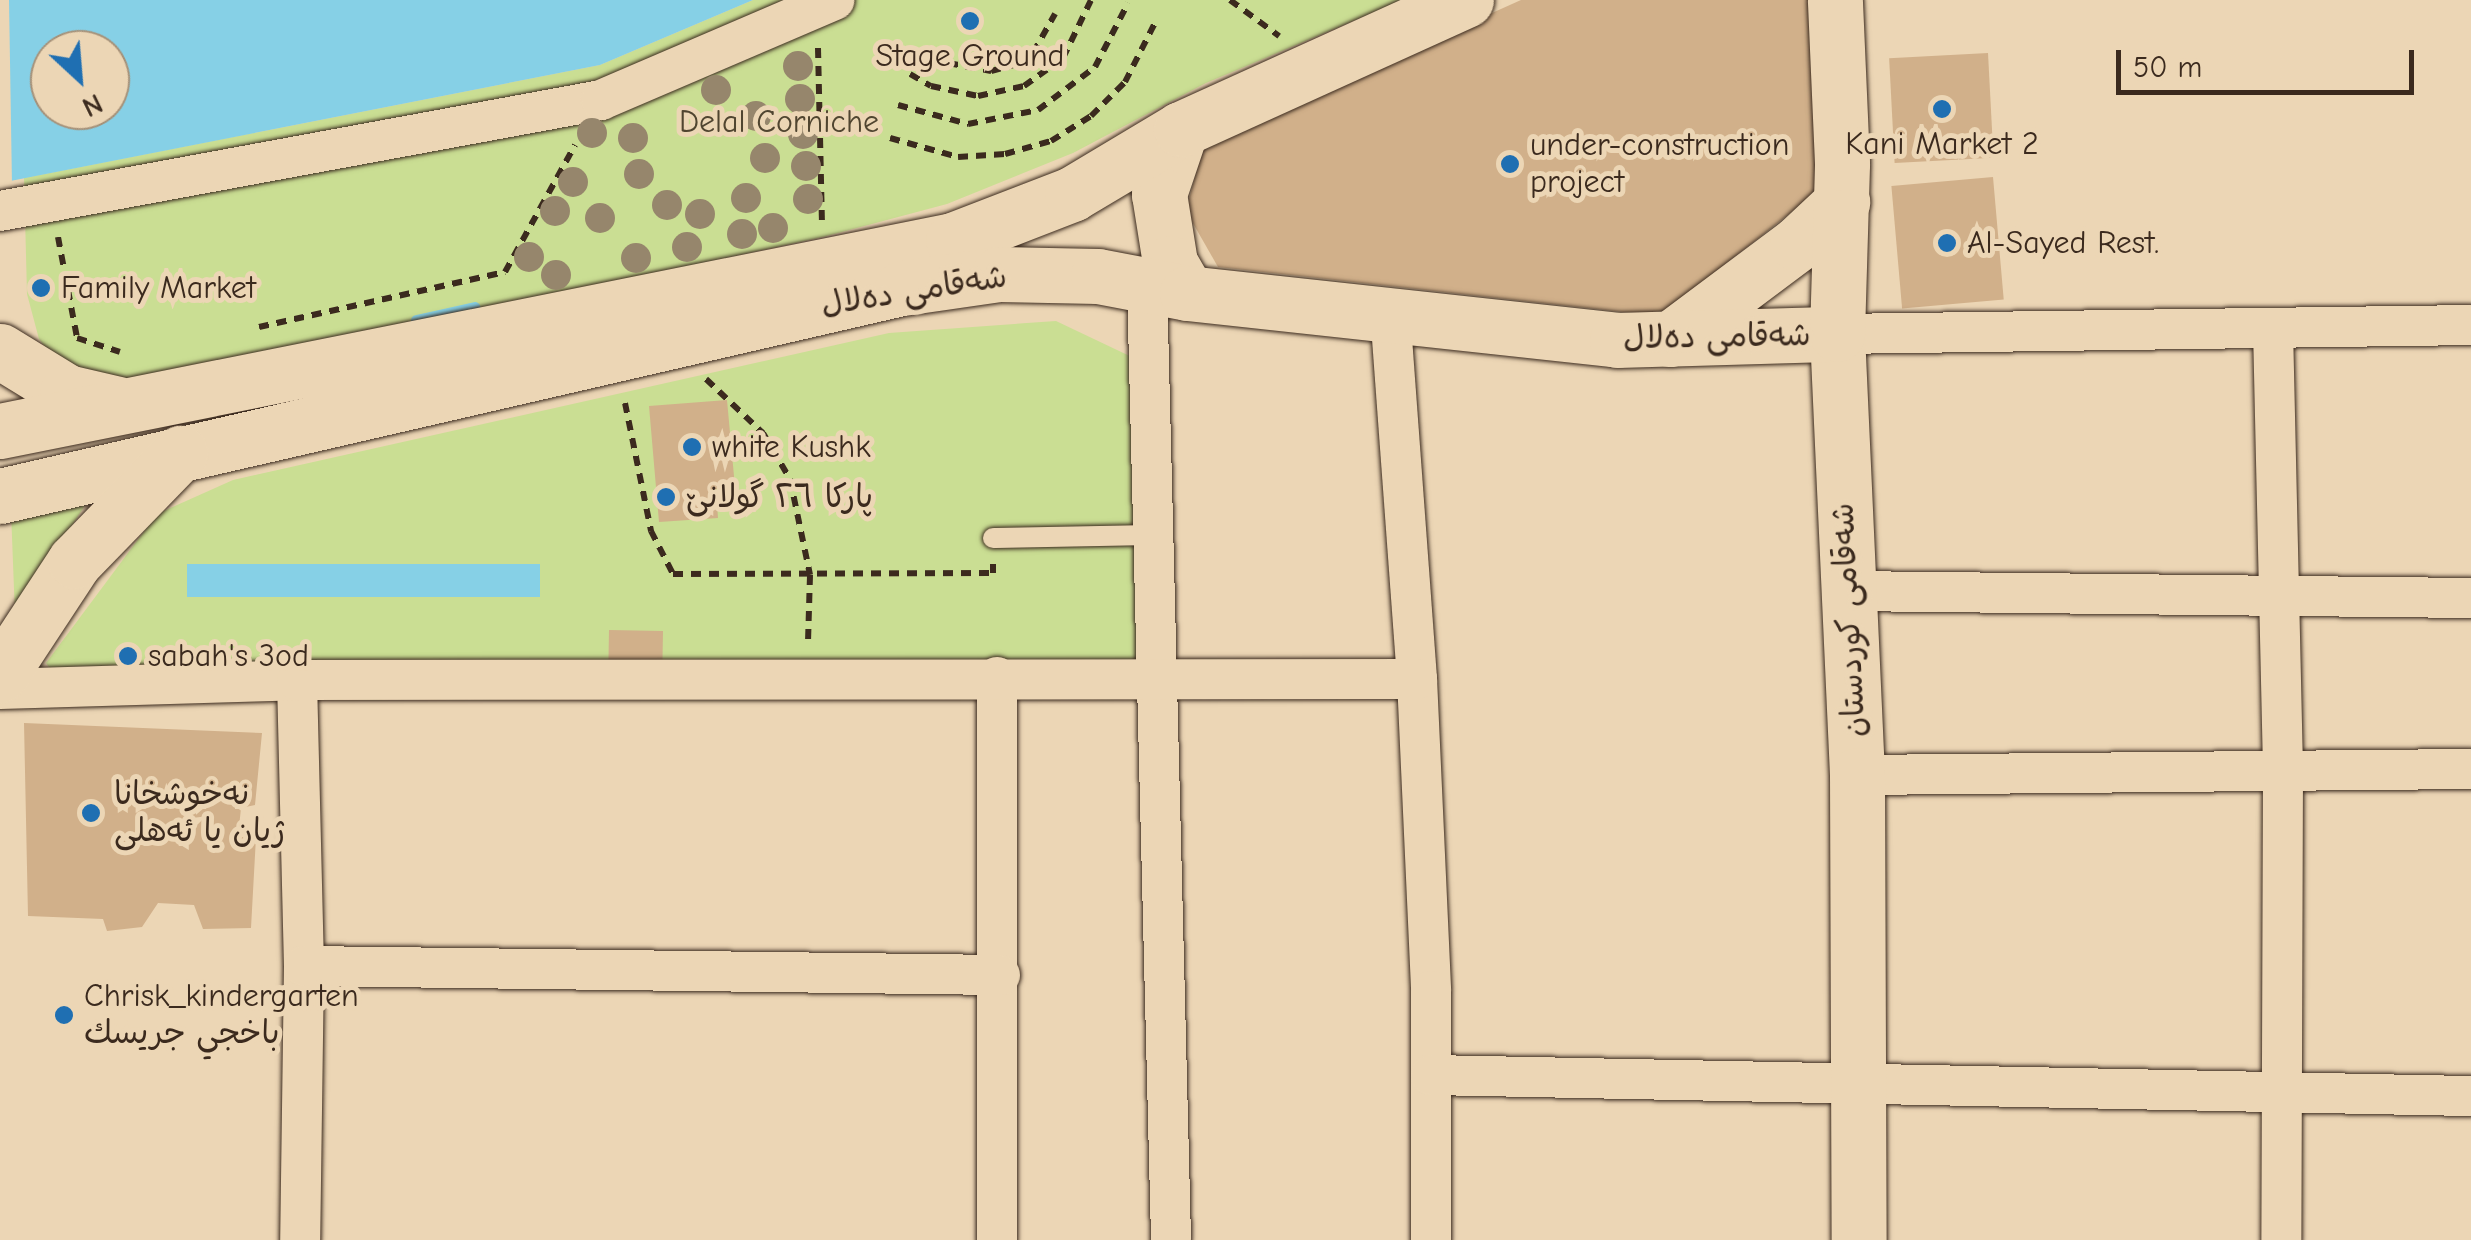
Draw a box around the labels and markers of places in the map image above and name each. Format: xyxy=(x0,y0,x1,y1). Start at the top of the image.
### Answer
marker: Stage Ground xyxy=(959,10,981,32)
place label: Stage Ground xyxy=(875,37,1065,75)
marker: Kani Market 2 xyxy=(1931,98,1953,120)
place label: Kani Market 2 xyxy=(1845,125,2039,163)
place label: under-construction project xyxy=(1530,127,1789,202)
marker: under-construction project xyxy=(1499,153,1521,175)
place label: Al-Sayed Rest. xyxy=(1967,224,2159,262)
marker: Al-Sayed Rest. xyxy=(1936,232,1958,254)
place label: Family Market xyxy=(61,269,256,307)
marker: Family Market xyxy=(30,277,52,299)
place label: white Kushk xyxy=(712,428,871,466)
marker: white Kushk xyxy=(681,436,703,458)
place label: پارکا ٢٦ گولانێ xyxy=(686,478,873,516)
marker: پارکا ٢٦ گولانێ xyxy=(655,486,677,508)
place label: sabah's 3od xyxy=(148,637,309,675)
marker: sabah's 3od xyxy=(117,645,139,667)
place label: نەخوشخانا ژيان يا ئەهلى xyxy=(114,776,285,851)
marker: نەخوشخانا ژيان يا ئەهلى xyxy=(78,800,104,826)
place label: Chrisk_kindergarten باخجي جريسك xyxy=(84,978,359,1053)
marker: Chrisk_kindergarten باخجي جريسك xyxy=(53,1004,75,1026)

